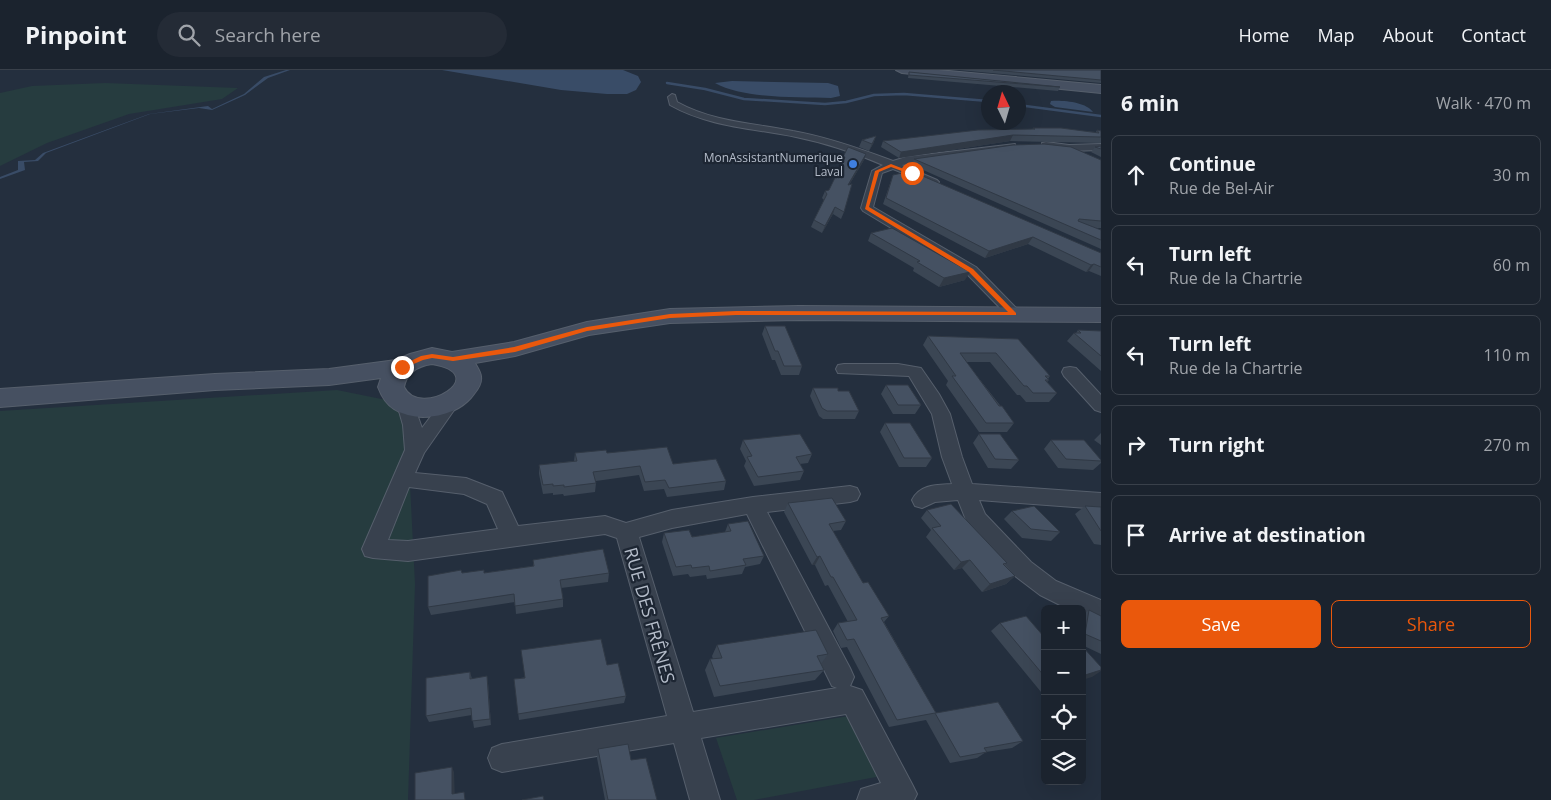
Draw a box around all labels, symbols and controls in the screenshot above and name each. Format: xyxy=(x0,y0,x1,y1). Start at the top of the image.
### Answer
search box xyxy=(157,12,507,57)
text: Pinpoint xyxy=(25,18,127,51)
icon: search xyxy=(175,21,203,49)
text: Search here xyxy=(215,22,321,48)
text: Home xyxy=(1239,23,1289,47)
text: Map xyxy=(1317,23,1355,47)
text: About xyxy=(1383,23,1433,47)
text: Contact xyxy=(1461,23,1526,47)
north arrow xyxy=(981,85,1026,130)
text: 6 min xyxy=(1121,89,1179,117)
text: Walk · 470 m xyxy=(1436,92,1531,114)
place label: MonAssistantNumerique Laval xyxy=(704,149,843,180)
text: Continue xyxy=(1169,151,1256,177)
marker: MonAssistantNumerique Laval xyxy=(847,158,859,170)
icon: ahead xyxy=(1122,161,1150,189)
route start xyxy=(901,162,924,185)
text: 30 m xyxy=(1493,164,1530,186)
text: Rue de Bel-Air xyxy=(1169,177,1274,199)
text: Turn left xyxy=(1169,241,1251,267)
icon: left xyxy=(1122,251,1150,279)
text: 60 m xyxy=(1493,254,1530,276)
text: Rue de la Chartrie xyxy=(1169,267,1302,289)
text: Turn left xyxy=(1169,331,1251,357)
icon: left xyxy=(1122,341,1150,369)
text: 110 m xyxy=(1484,344,1530,366)
route end xyxy=(391,356,414,379)
text: Rue de la Chartrie xyxy=(1169,357,1302,379)
icon: right xyxy=(1122,431,1150,459)
text: Turn right xyxy=(1169,432,1264,458)
text: 270 m xyxy=(1484,434,1530,456)
icon: arrive xyxy=(1122,521,1150,549)
text: Arrive at destination xyxy=(1169,522,1366,548)
street label: RUE DES FRÊNES xyxy=(619,544,681,686)
button: Save xyxy=(1121,600,1321,648)
button: Share xyxy=(1331,600,1531,648)
map controls xyxy=(1041,605,1086,785)
button: + xyxy=(1041,605,1086,650)
button: − xyxy=(1041,650,1086,695)
button: locate xyxy=(1041,695,1086,740)
button: layers xyxy=(1041,740,1086,785)

